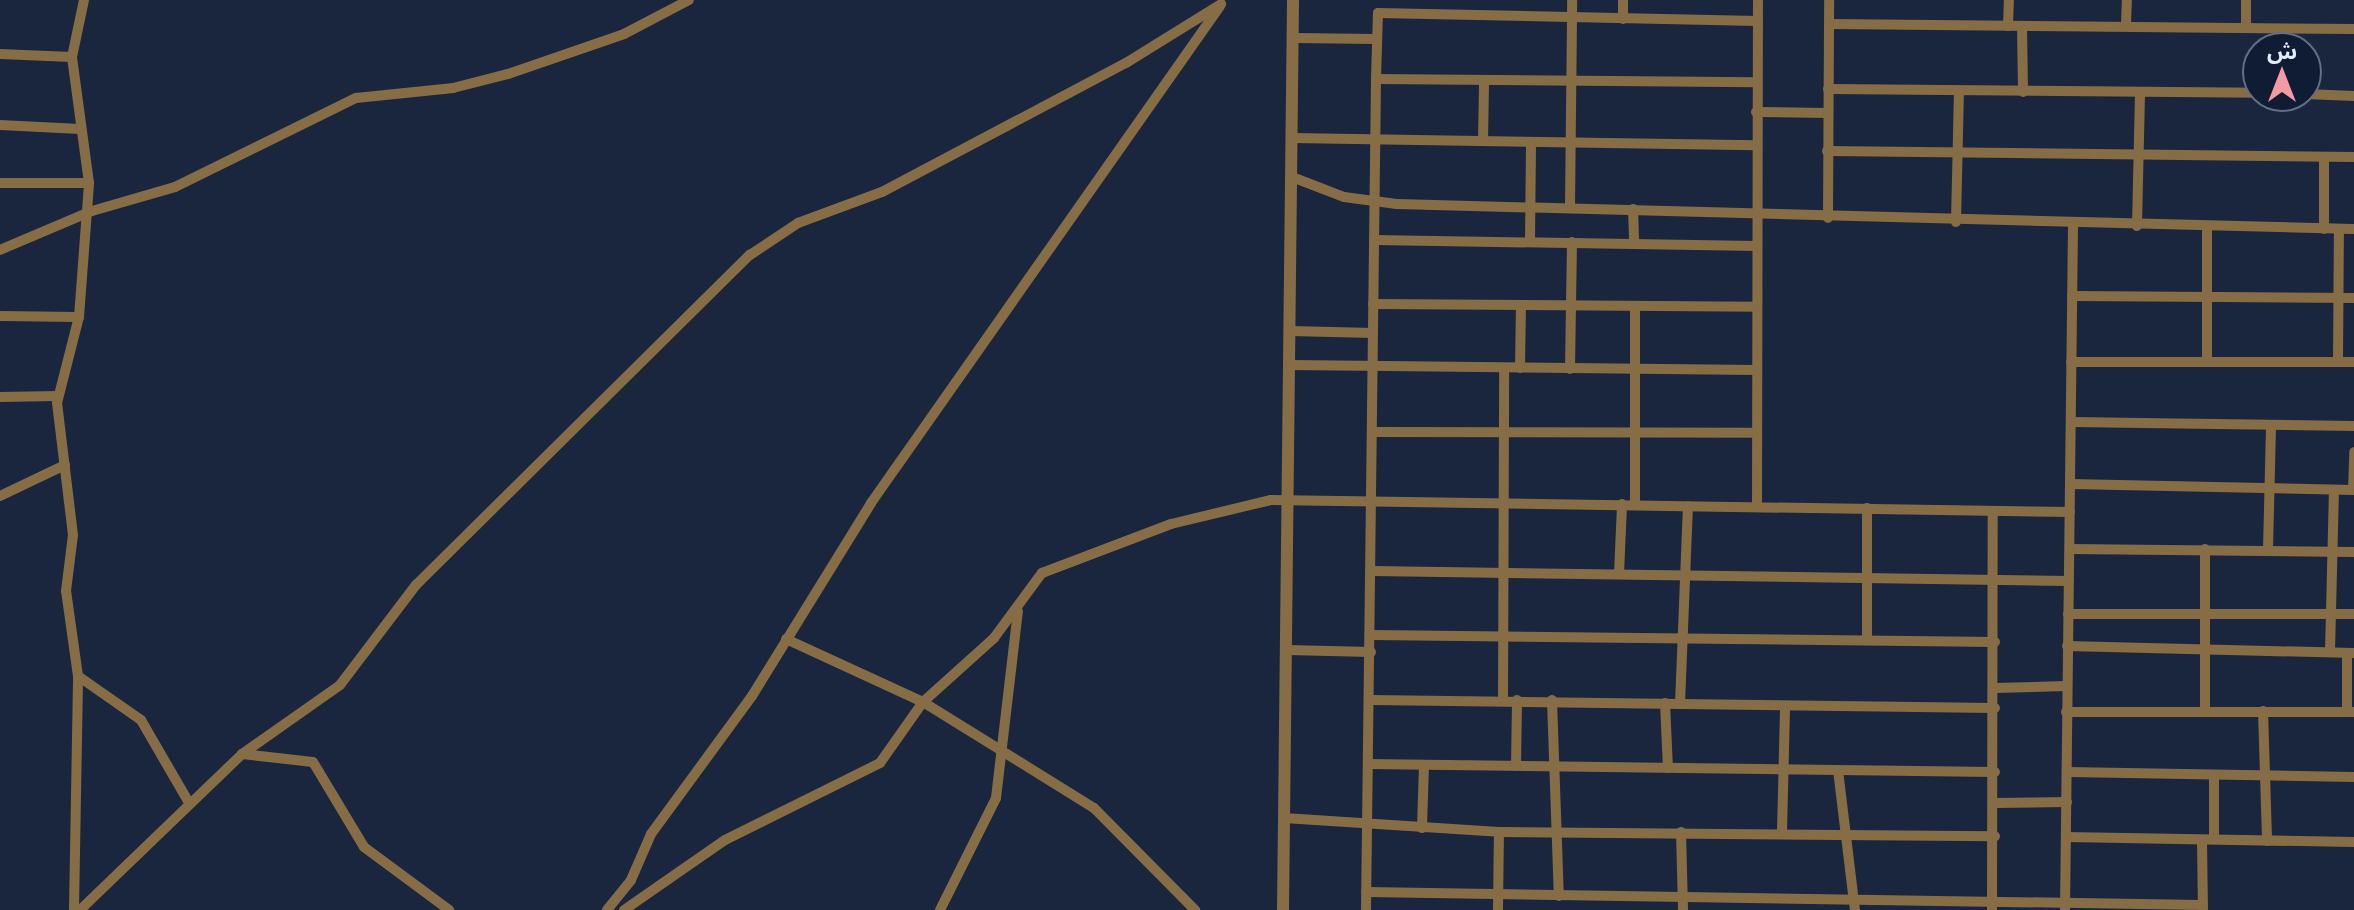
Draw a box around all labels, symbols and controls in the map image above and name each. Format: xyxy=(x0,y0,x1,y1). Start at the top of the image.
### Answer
north arrow xyxy=(2242,32,2322,112)
text: ش xyxy=(2267,35,2297,65)

